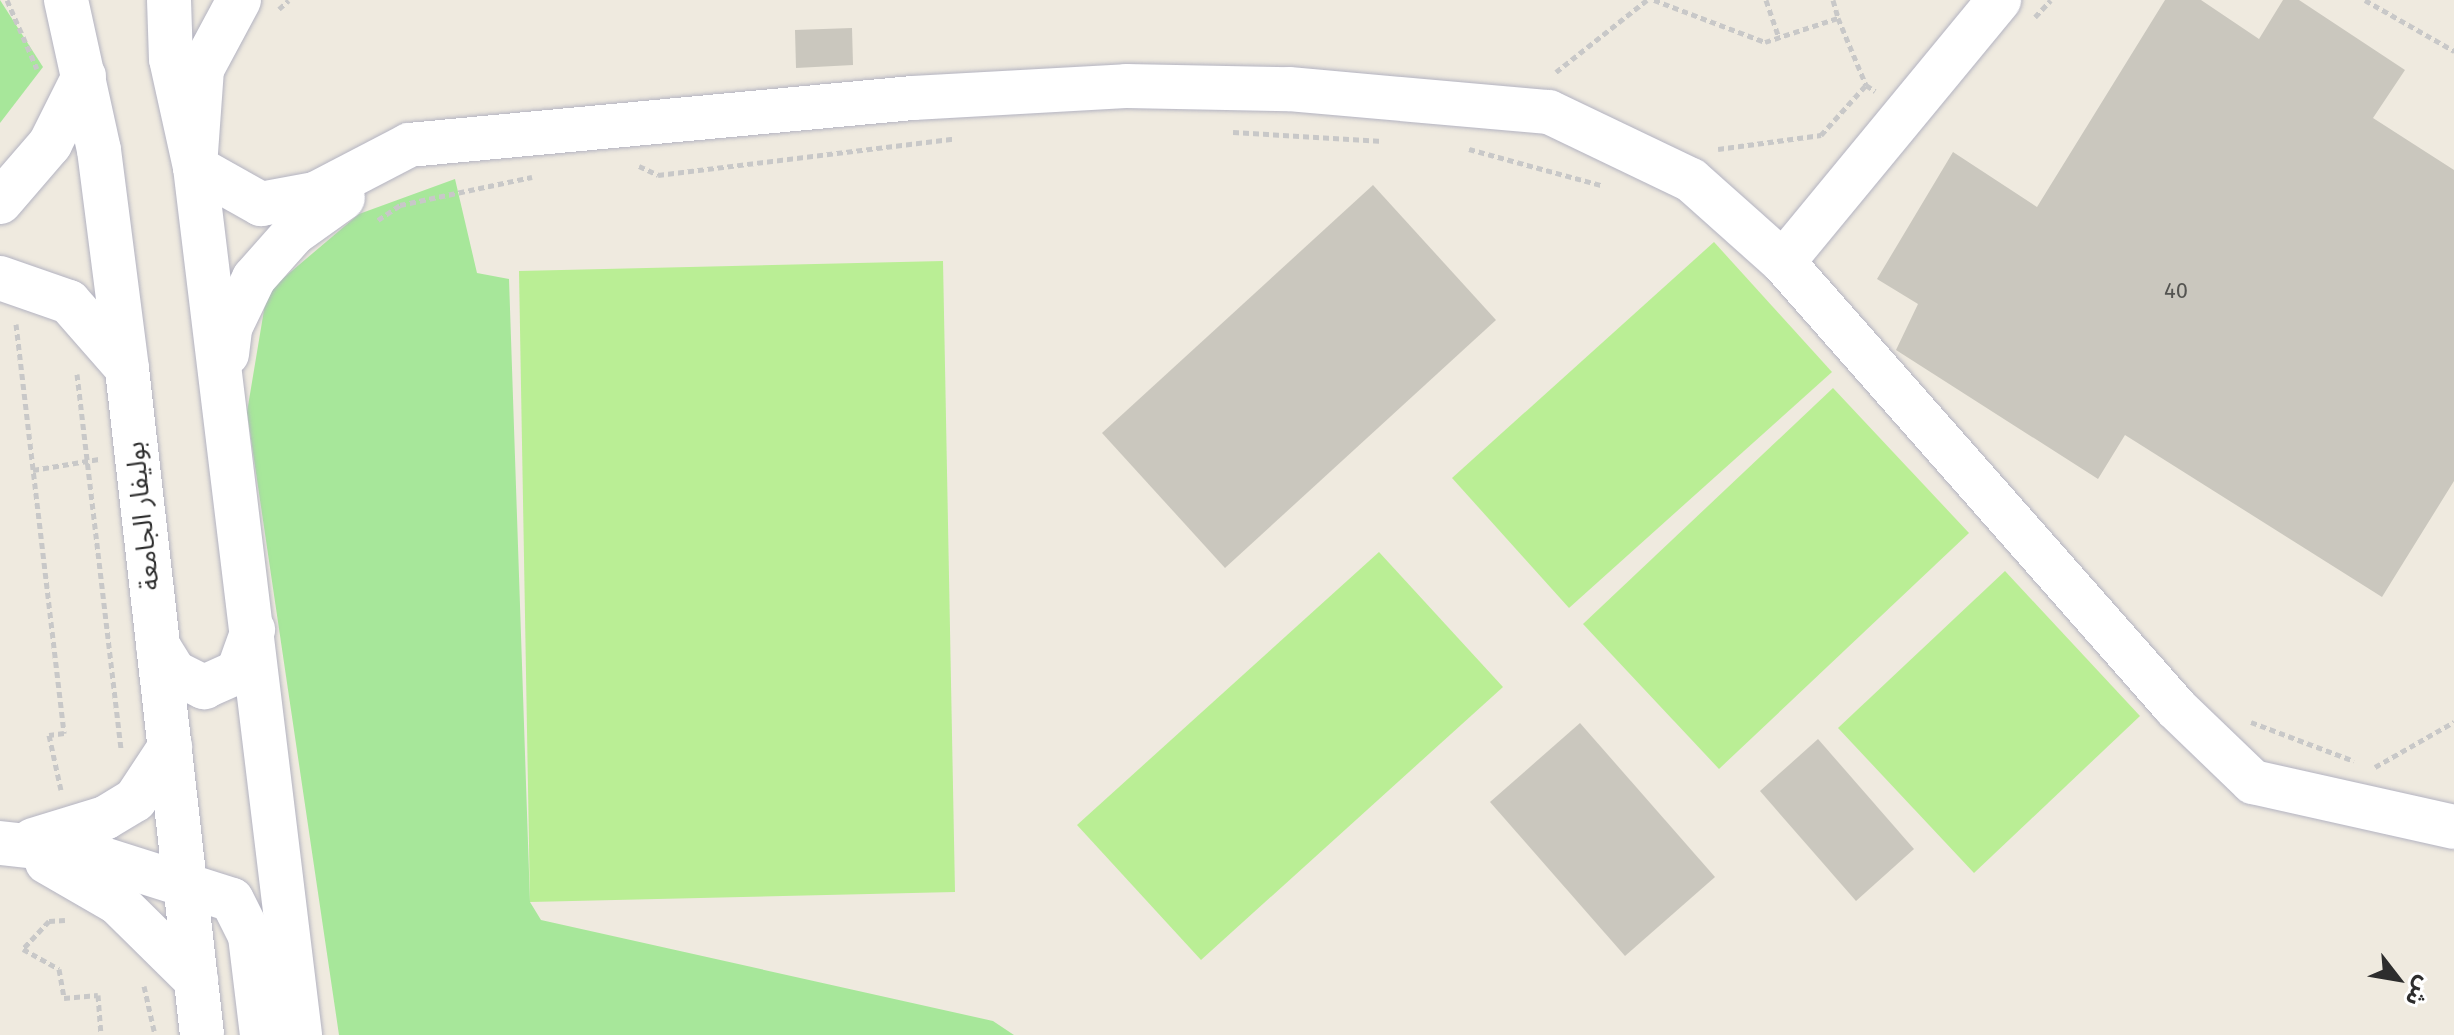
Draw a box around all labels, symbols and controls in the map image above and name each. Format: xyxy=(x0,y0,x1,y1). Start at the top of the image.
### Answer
house number: 40 xyxy=(2164,278,2188,304)
street label: بوليفار الجامعة xyxy=(120,440,166,592)
north arrow xyxy=(2358,939,2438,1019)
text: ش xyxy=(2400,972,2438,1011)

